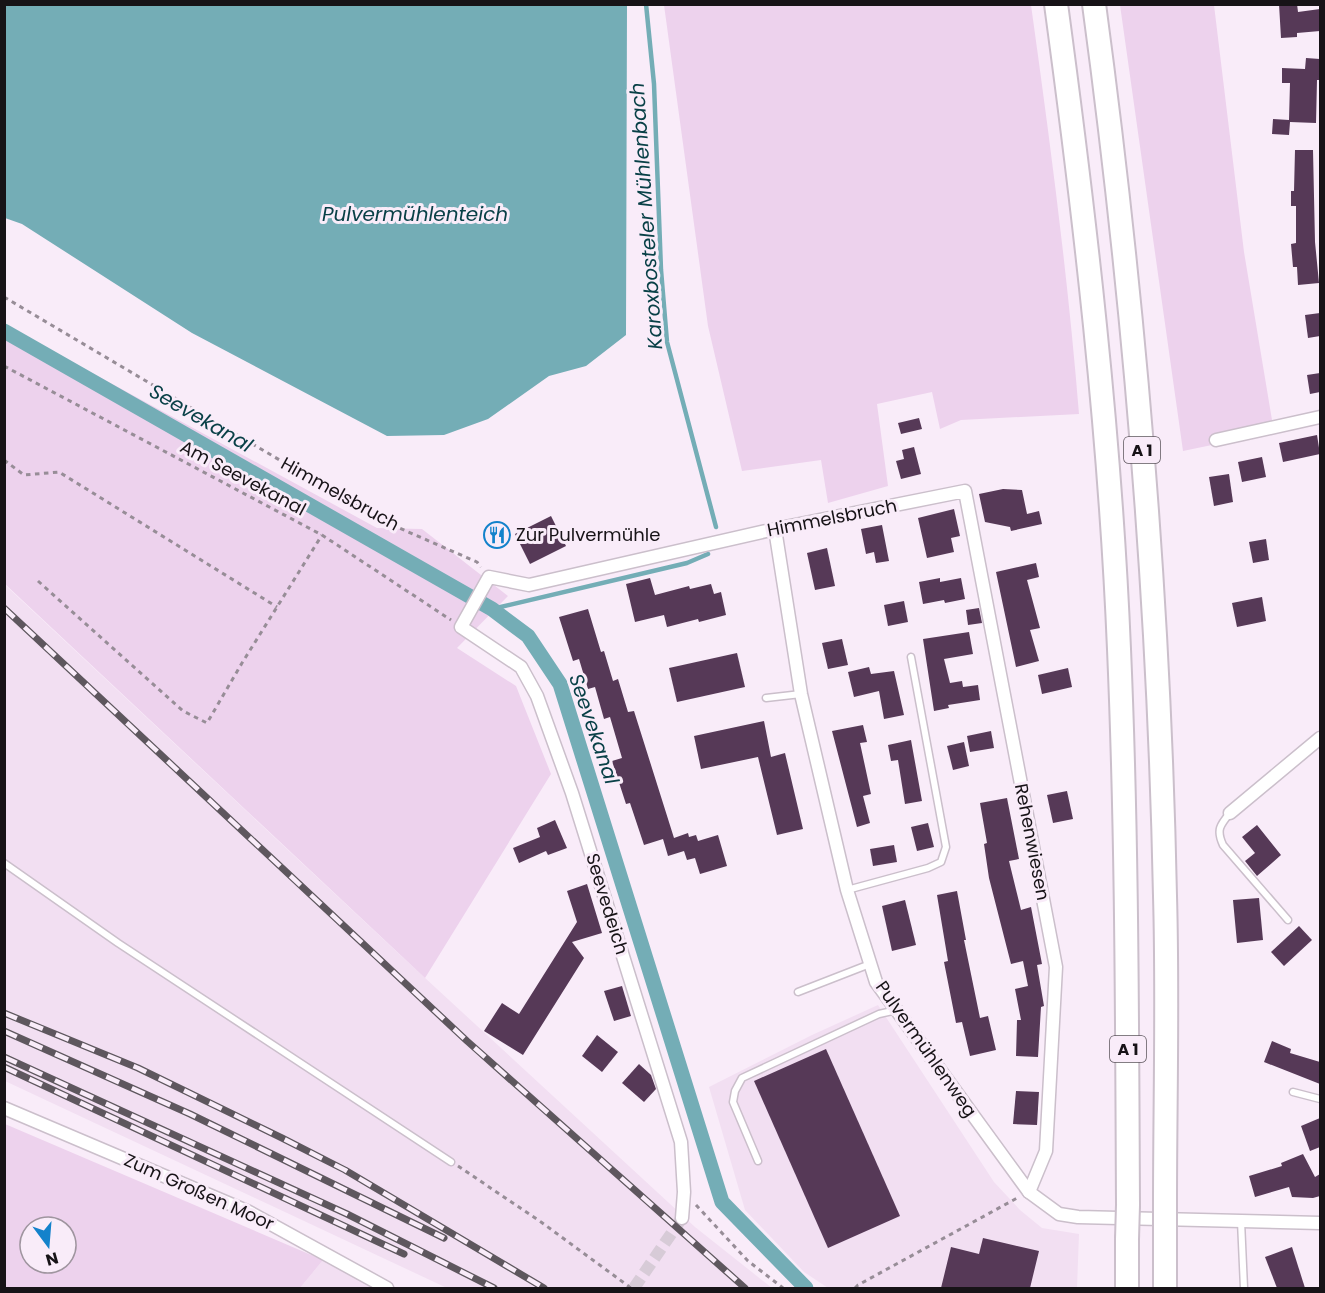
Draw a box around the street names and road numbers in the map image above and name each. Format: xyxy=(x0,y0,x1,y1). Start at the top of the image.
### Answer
street label: Am Seevekanal xyxy=(176,434,311,521)
road number: A 1 xyxy=(1124,437,1160,463)
street label: Himmelsbruch xyxy=(277,451,404,536)
street label: Himmelsbruch xyxy=(765,493,899,542)
street label: Rehenwiesen xyxy=(1009,781,1056,903)
street label: Seevedeich xyxy=(580,850,635,957)
street label: Pulvermühlenweg xyxy=(870,976,983,1122)
road number: A 1 xyxy=(1110,1036,1146,1062)
street label: Zum Großen Moor xyxy=(120,1147,278,1236)

